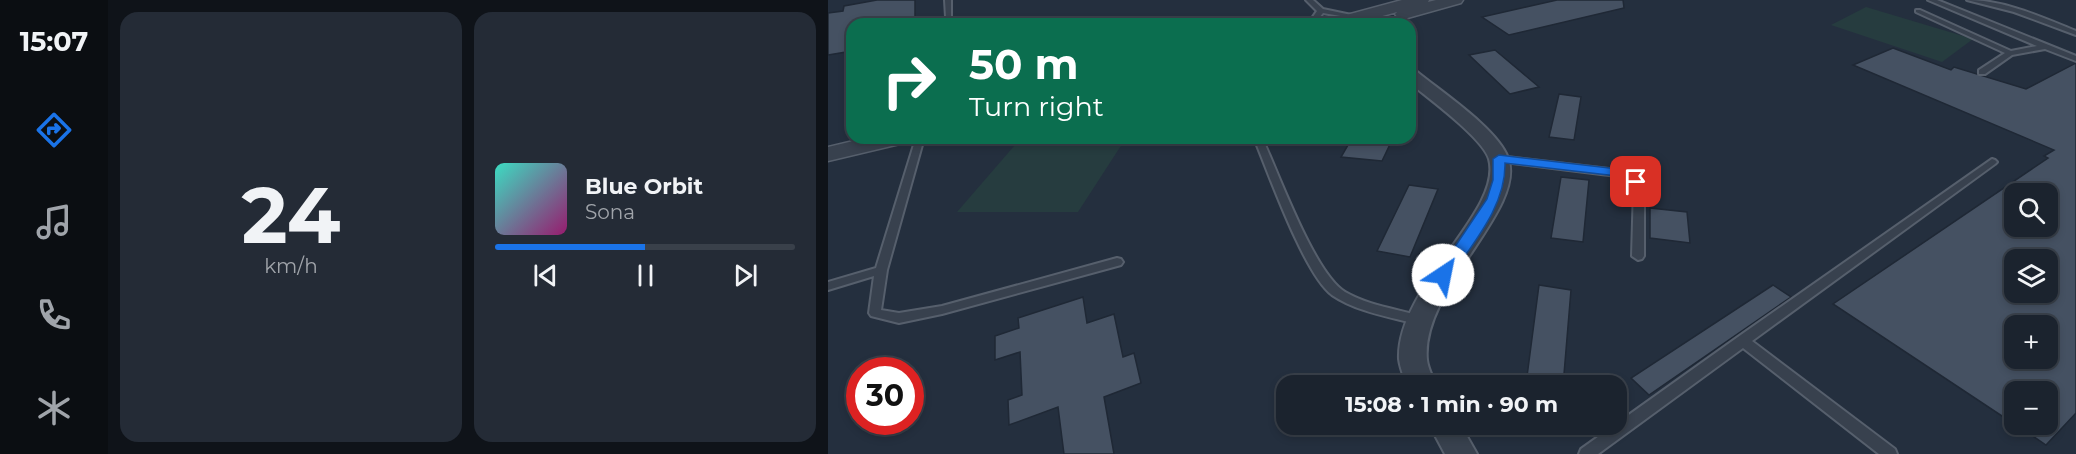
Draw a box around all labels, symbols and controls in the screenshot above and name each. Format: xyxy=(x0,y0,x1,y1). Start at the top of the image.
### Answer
text: 15:07 xyxy=(20,25,88,58)
text: 50 m xyxy=(969,38,1078,90)
icon: right xyxy=(870,42,948,120)
text: Turn right xyxy=(969,90,1104,123)
icon: directions xyxy=(33,109,75,151)
pin xyxy=(1610,156,1661,207)
icon: arrive xyxy=(1619,165,1652,198)
text: 24 xyxy=(242,167,340,263)
text: Blue Orbit xyxy=(585,173,703,200)
map controls xyxy=(2004,183,2058,435)
button: search xyxy=(2004,183,2058,237)
text: Sona xyxy=(585,200,635,224)
icon: music xyxy=(33,201,75,243)
position arrow xyxy=(1411,243,1475,307)
button: layers xyxy=(2004,249,2058,303)
text: km/h xyxy=(264,254,318,278)
icon: previous xyxy=(529,259,562,292)
icon: pause xyxy=(629,259,662,292)
icon: next xyxy=(729,259,762,292)
icon: phone xyxy=(33,294,75,336)
button: + xyxy=(2004,315,2058,369)
speed limit sign: 30 xyxy=(846,357,924,435)
button: − xyxy=(2004,381,2058,435)
icon: climate xyxy=(33,387,75,429)
text: 15:08 · 1 min · 90 m xyxy=(1345,391,1558,418)

